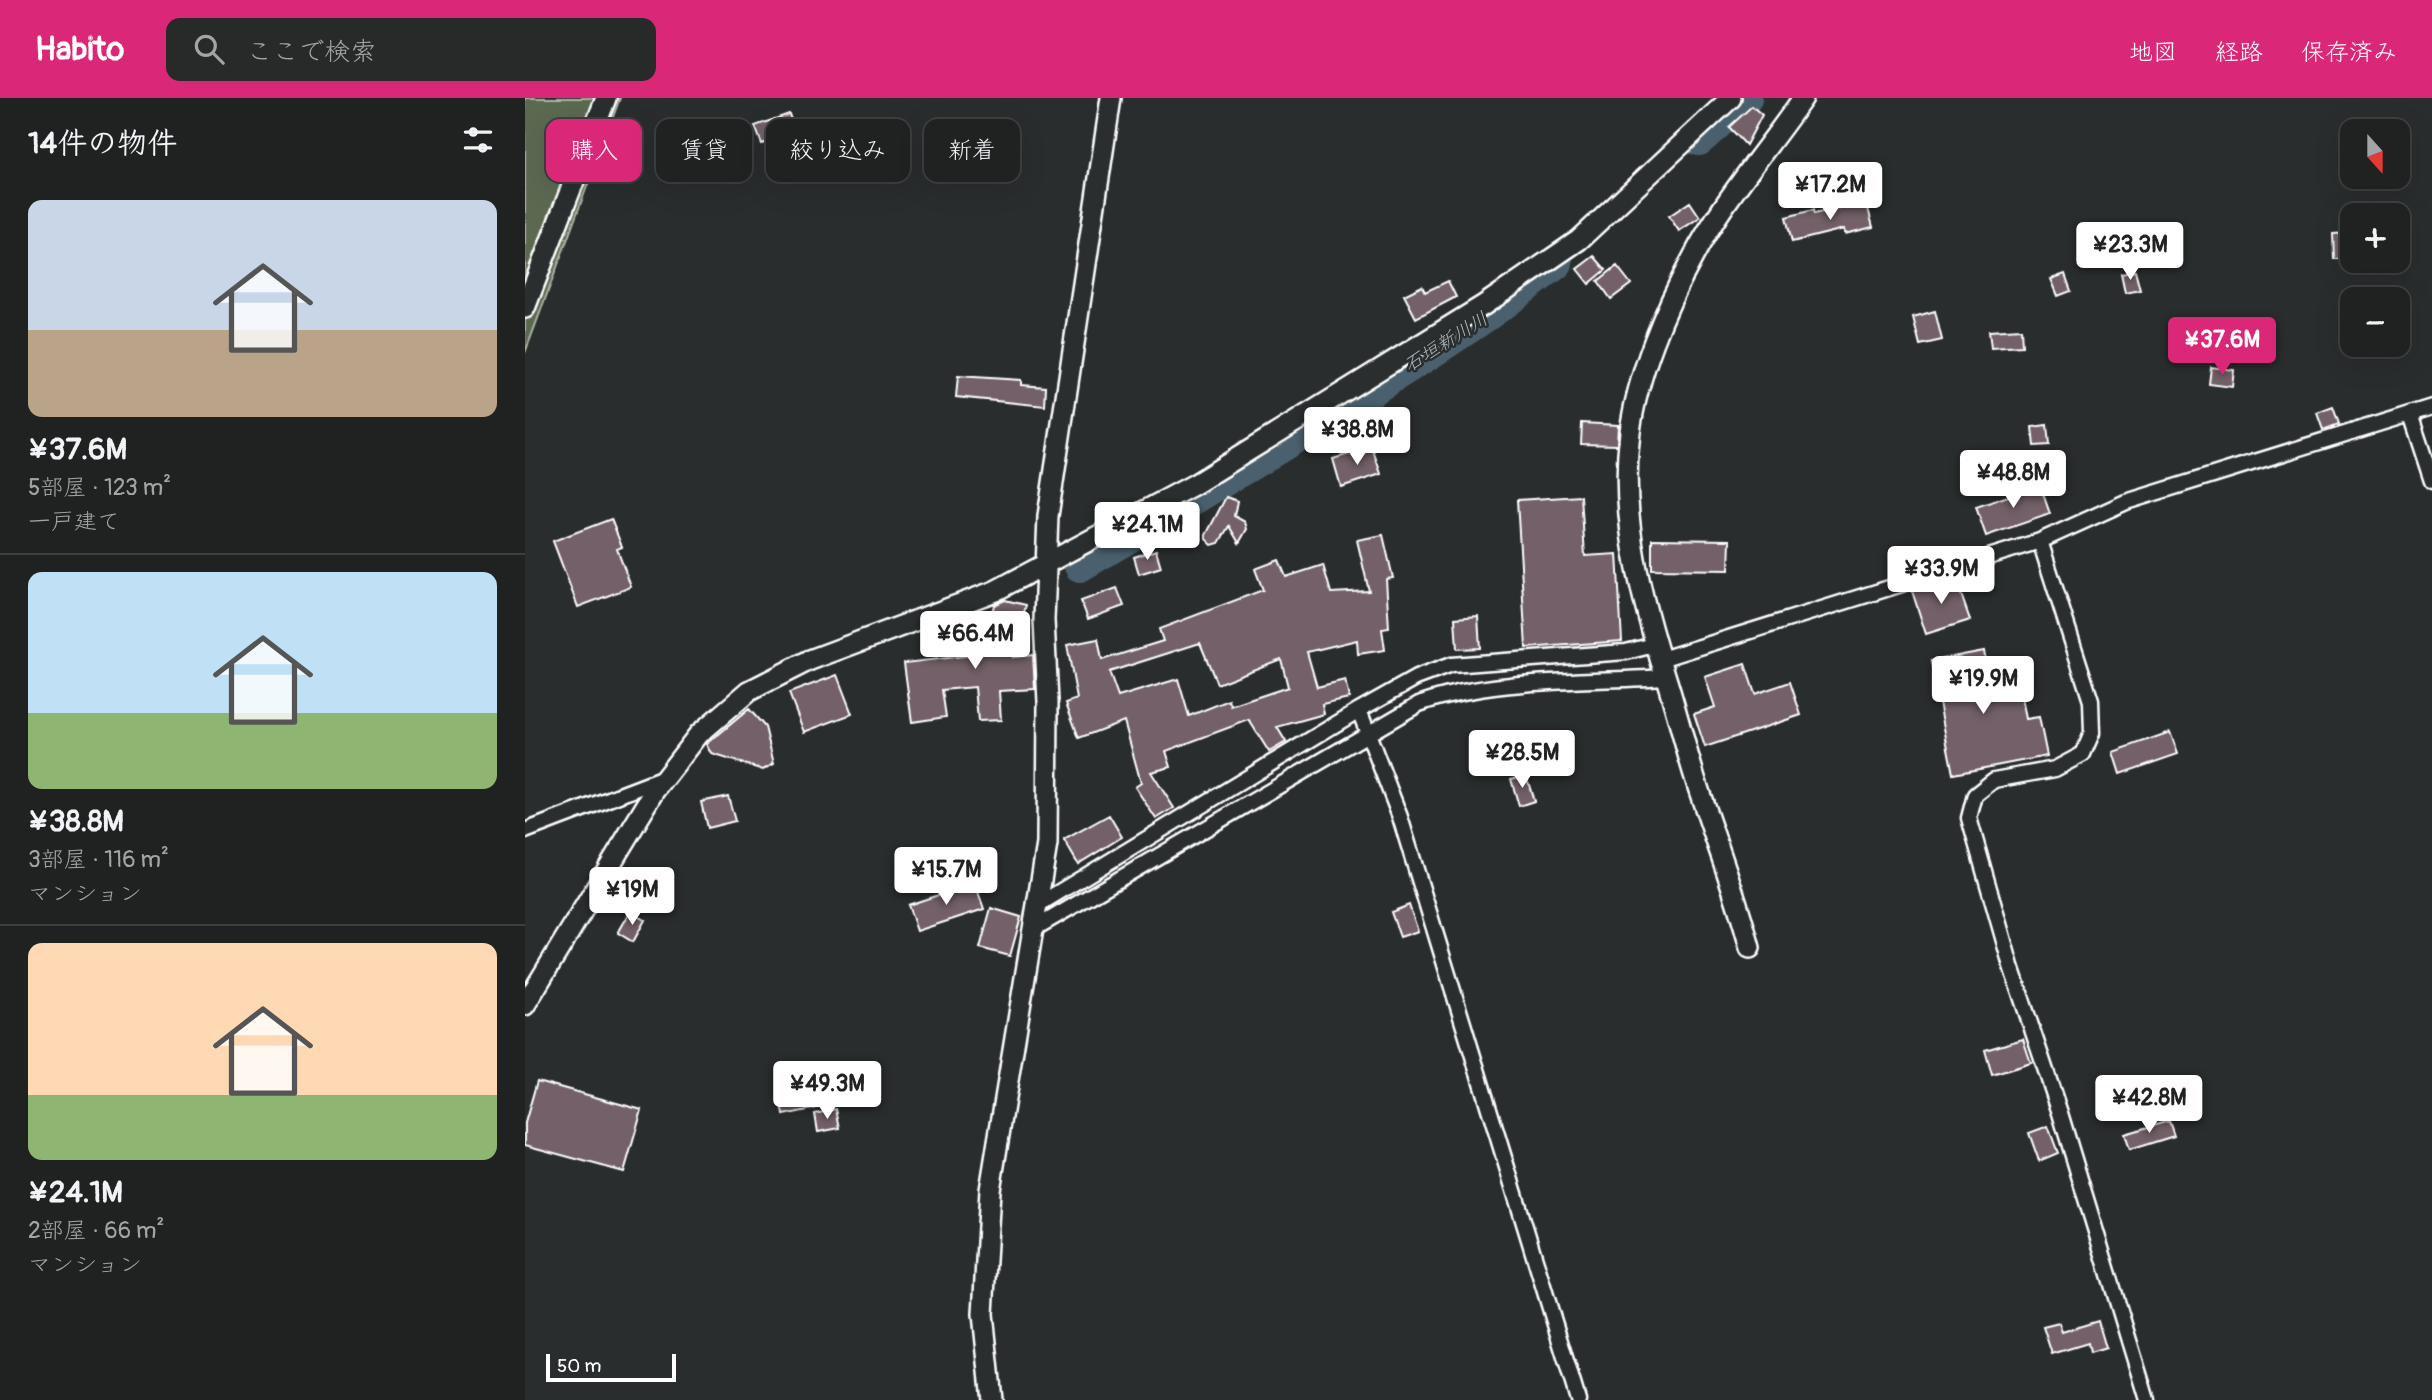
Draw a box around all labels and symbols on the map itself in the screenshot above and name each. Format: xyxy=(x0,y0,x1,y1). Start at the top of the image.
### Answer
north arrow xyxy=(2340,119,2410,189)
pin: ¥17.2M xyxy=(1773,162,1887,222)
pin: ¥23.3M xyxy=(2073,222,2187,282)
water label: 石垣新川川 xyxy=(1399,307,1493,377)
pin: ¥37.6M xyxy=(2165,317,2279,377)
pin: ¥38.8M xyxy=(1300,408,1414,467)
pin: ¥48.8M xyxy=(1956,450,2070,510)
pin: ¥24.1M xyxy=(1090,503,1204,562)
pin: ¥33.9M xyxy=(1884,546,1998,606)
pin: ¥66.4M xyxy=(918,612,1032,671)
pin: ¥19.9M xyxy=(1926,656,2040,716)
pin: ¥28.5M xyxy=(1465,730,1579,790)
pin: ¥15.7M xyxy=(889,848,1003,907)
pin: ¥19M xyxy=(591,868,673,927)
pin: ¥49.3M xyxy=(770,1062,884,1121)
pin: ¥42.8M xyxy=(2092,1076,2206,1135)
scale bar xyxy=(546,1351,675,1383)

